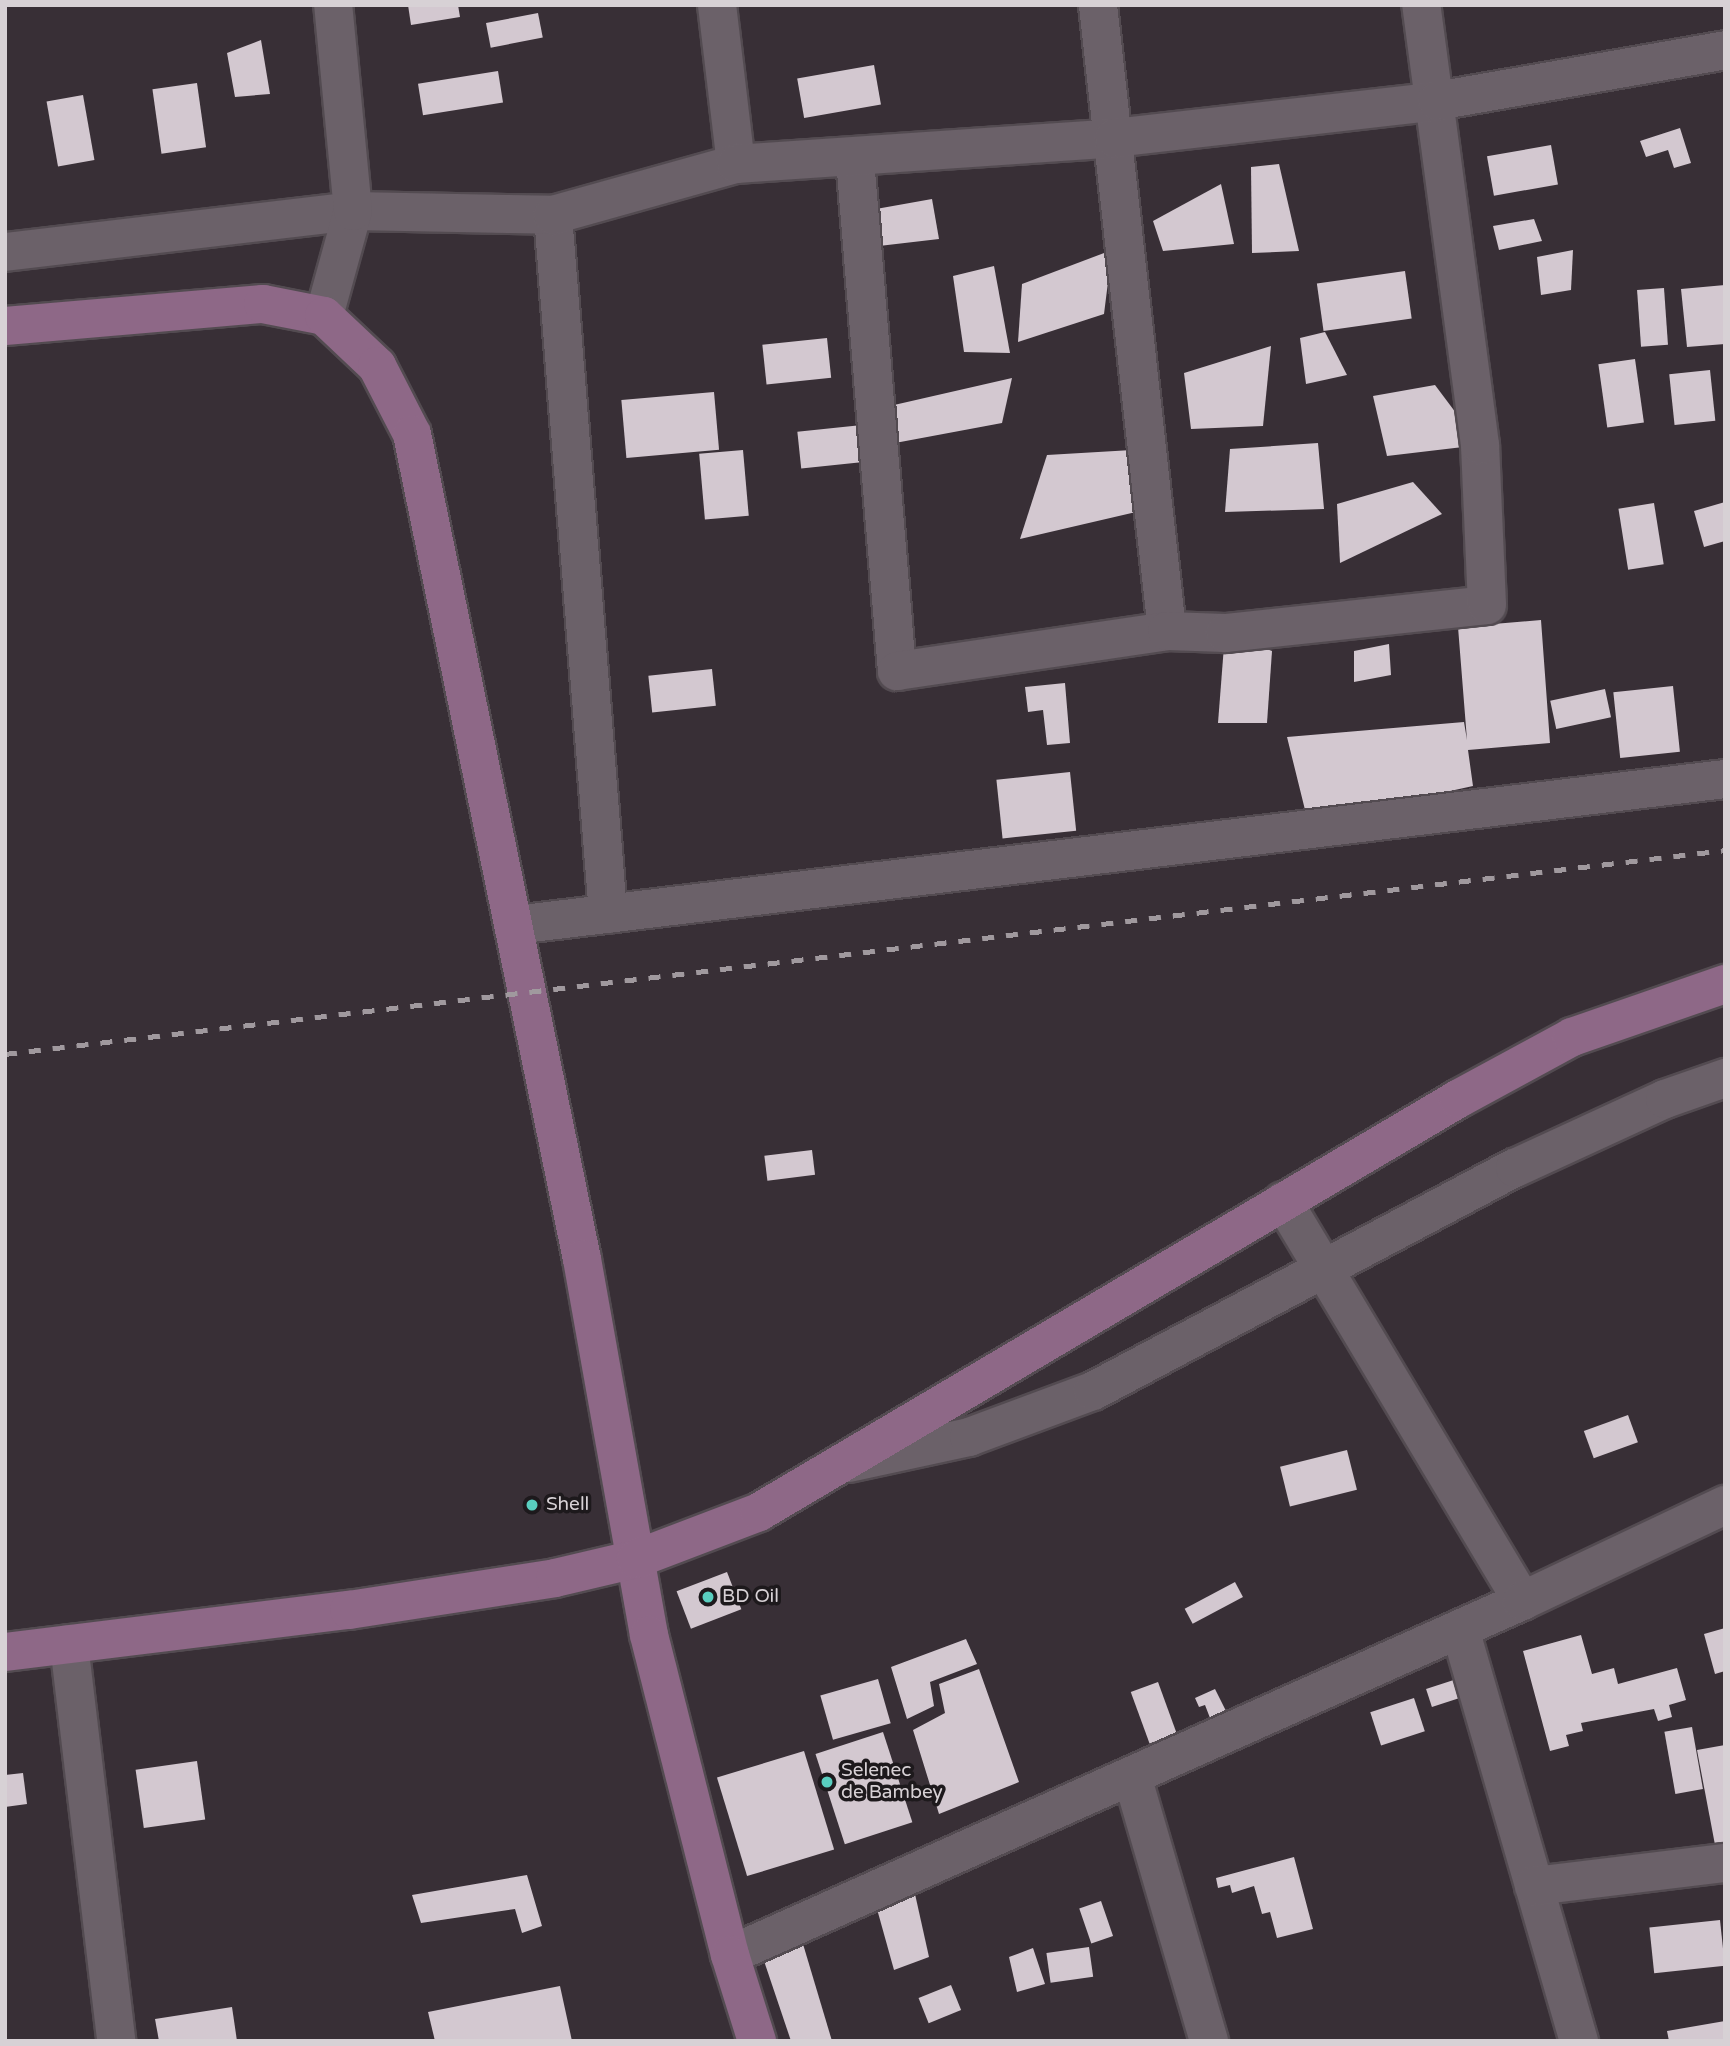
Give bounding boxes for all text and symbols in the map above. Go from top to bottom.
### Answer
place label: Shell [546,1494,589,1516]
marker: Shell [524,1497,540,1513]
place label: BD Oil [722,1586,779,1608]
marker: BD Oil [700,1589,716,1605]
place label: Selenec de Bambey [841,1760,943,1804]
marker: Selenec de Bambey [819,1774,835,1790]

